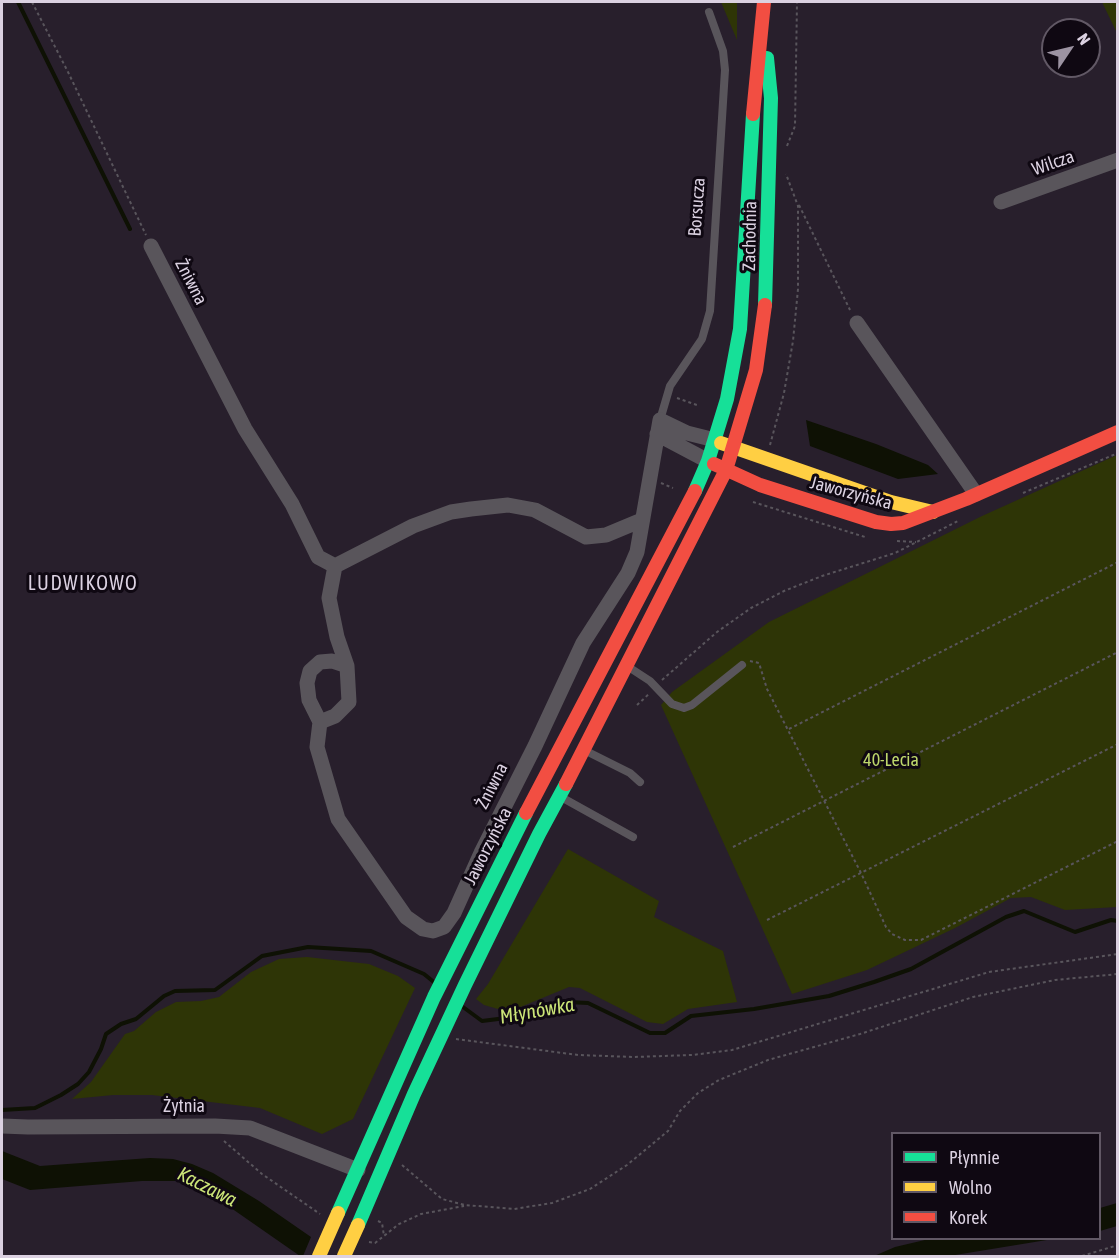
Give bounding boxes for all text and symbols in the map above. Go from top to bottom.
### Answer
north arrow [1041,18,1101,78]
text: N [1074,30,1094,48]
street label: Wilcza [1029,146,1077,180]
street label: Borsucza [684,177,710,237]
street label: Zachodnia [739,201,761,271]
street label: Żniwna [170,255,212,309]
street label: Jaworzyńska [808,472,894,514]
district label: LUDWIKOWO [28,572,138,596]
park label: 40-Lecia [863,749,919,771]
street label: Żniwna [471,759,513,813]
street label: Jaworzyńska [459,804,517,888]
water label: Młynówka [498,993,576,1029]
street label: Żytnia [163,1095,205,1117]
legend [891,1132,1101,1240]
text: Płynnie [949,1147,1000,1168]
water label: Kaczawa [173,1162,241,1212]
text: Wolno [949,1177,992,1198]
text: Korek [949,1207,987,1228]

